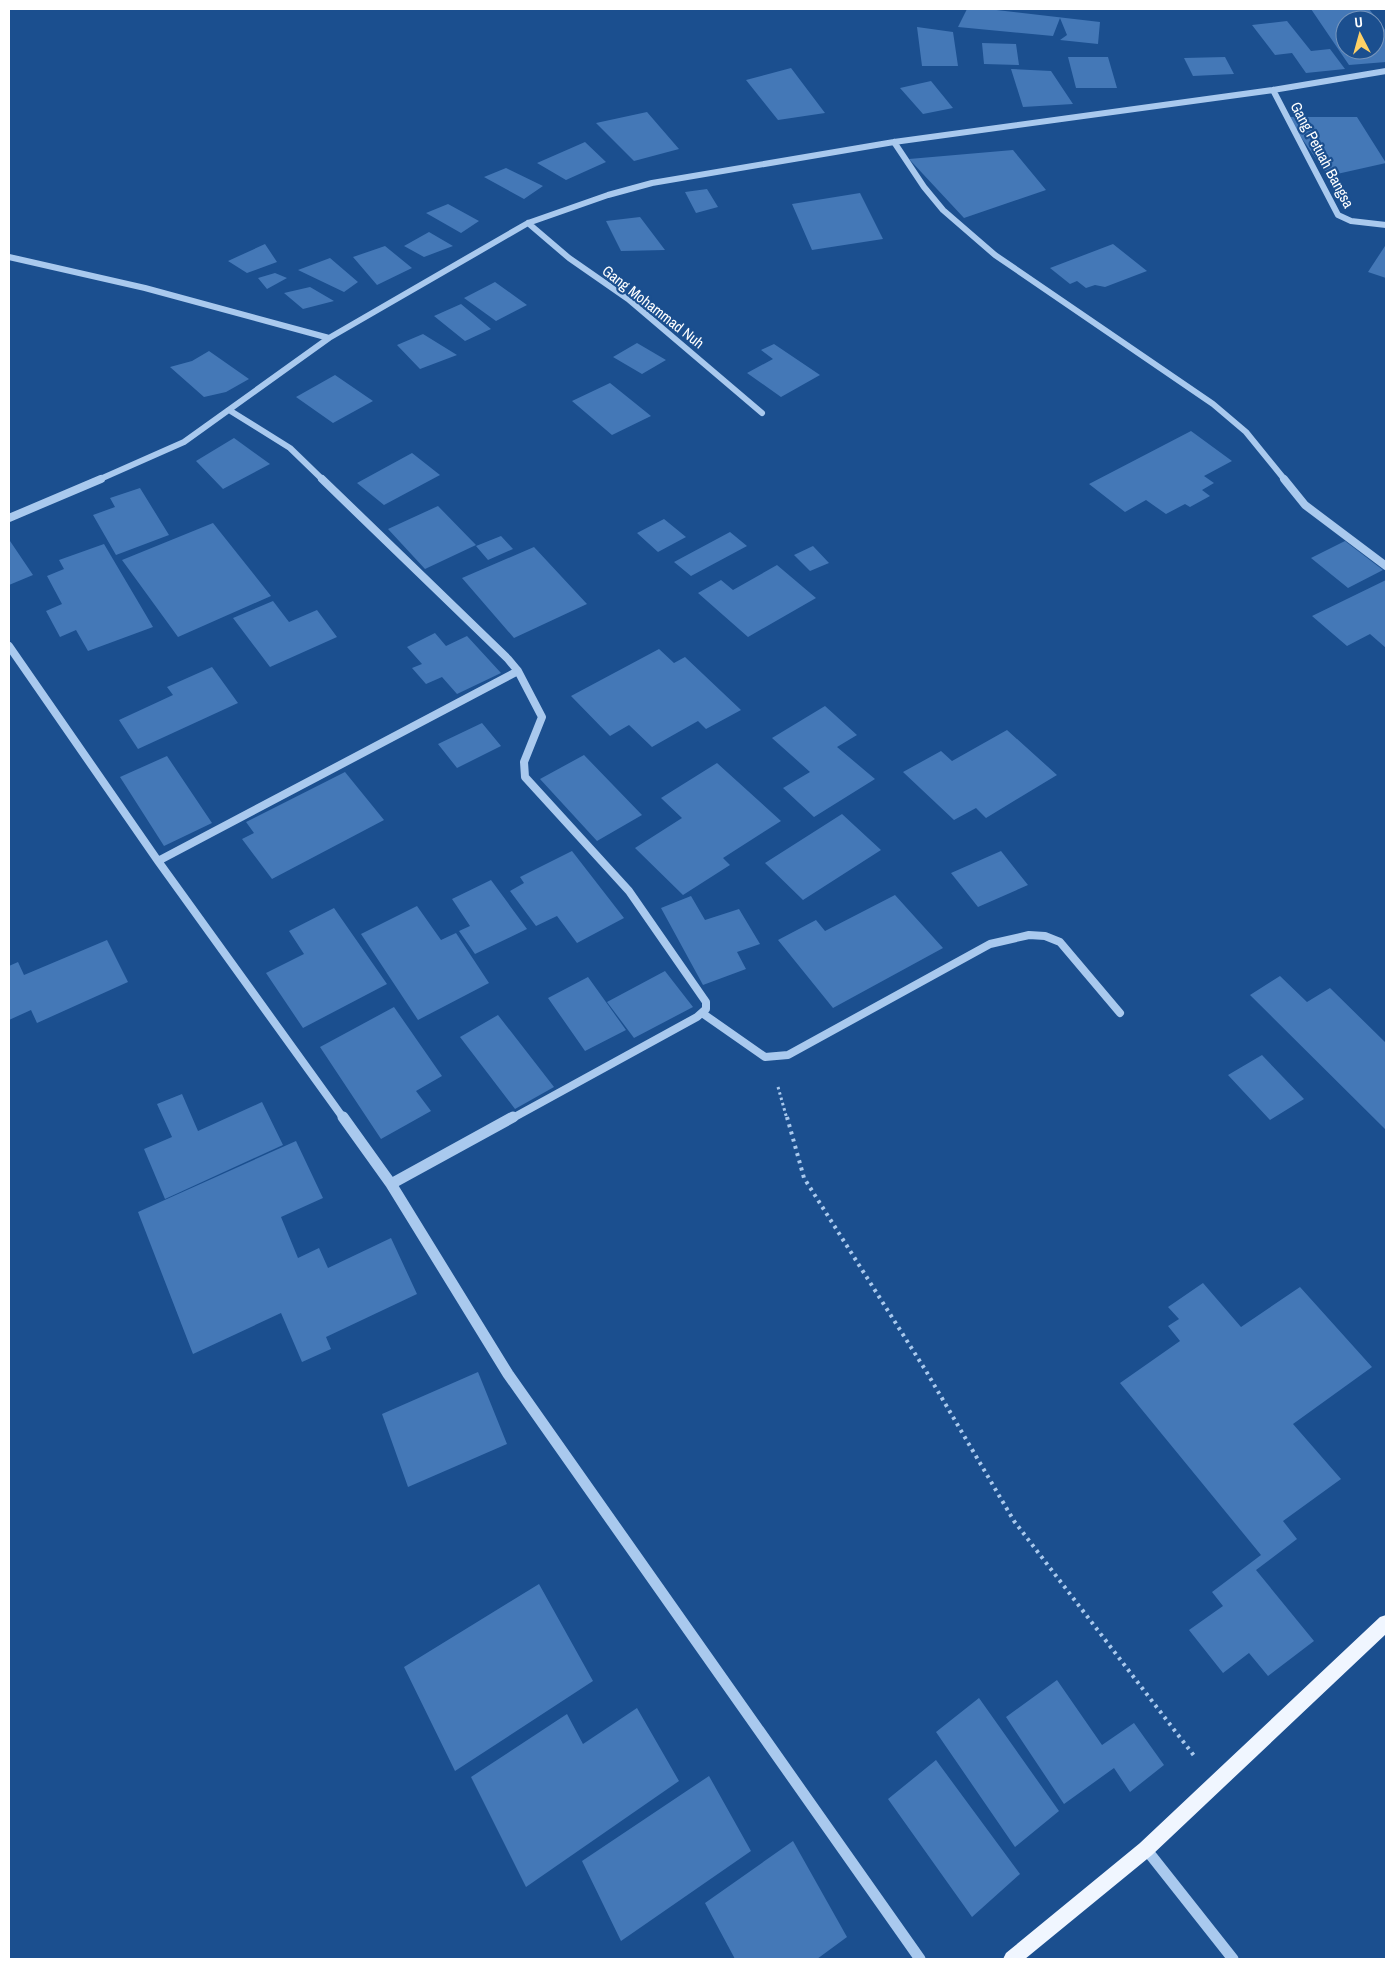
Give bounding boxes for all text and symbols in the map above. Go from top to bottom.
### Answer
north arrow [1335,10,1385,60]
text: U [1354,13,1364,31]
street label: Gang Petuah Bangsa [1286,98,1359,212]
street label: Gang Mohammad Nuh [598,260,709,353]

